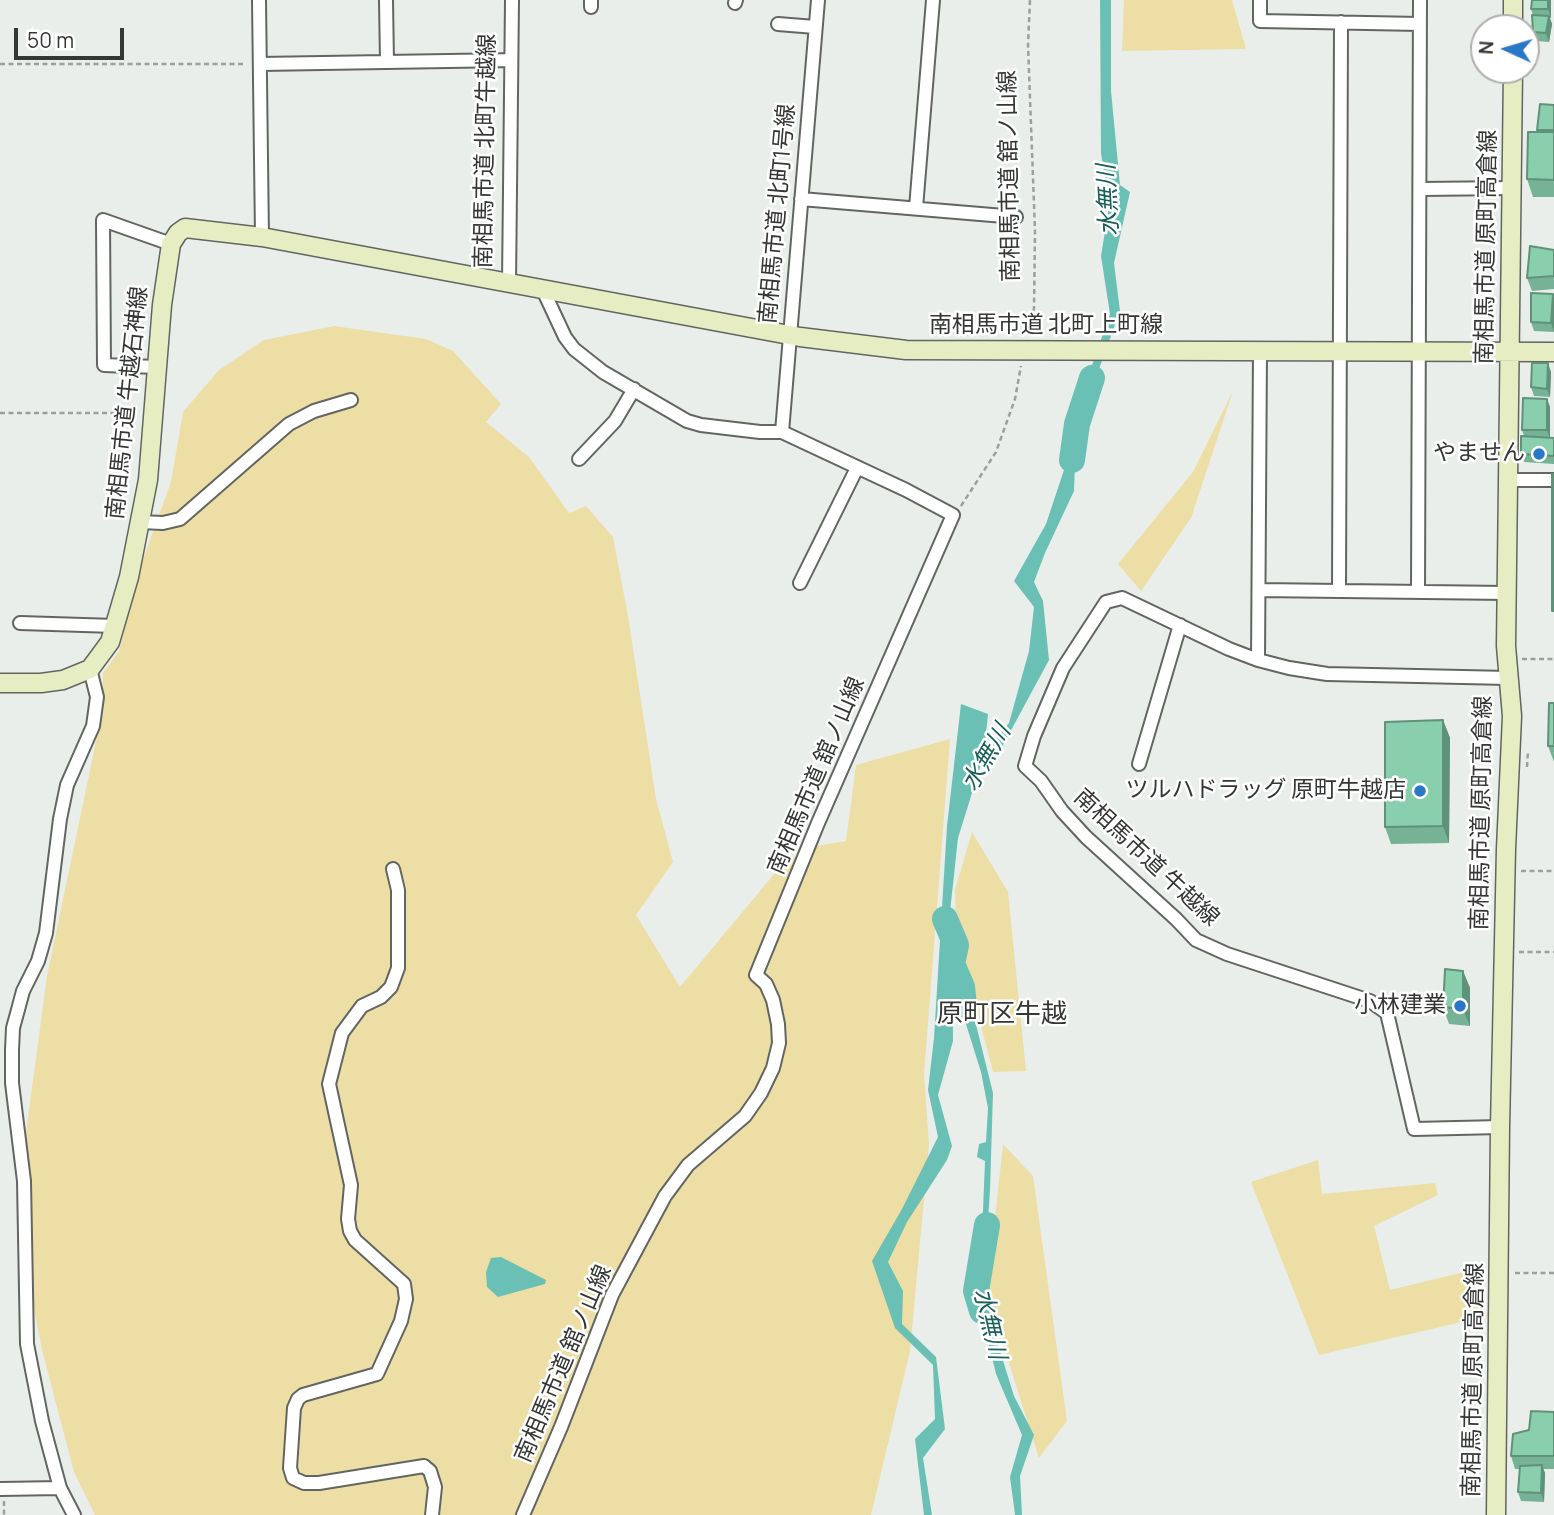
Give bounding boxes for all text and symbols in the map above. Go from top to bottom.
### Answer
scale bar [18,14,128,58]
north arrow [1470,14,1540,84]
text: 50 m [27,26,74,54]
street label: 南相馬市道 北町牛越線 [470,33,502,269]
text: N [1473,40,1499,55]
street label: 南相馬市道 舘ノ山線 [994,70,1026,282]
street label: 南相馬市道 北町1号線 [755,103,801,325]
street label: 南相馬市道 原町高倉線 [1471,129,1503,365]
water label: 水無川 [1093,163,1125,237]
street label: 南相馬市道 牛越石神線 [102,285,154,521]
street label: 南相馬市道 北町上町線 [929,312,1163,340]
place label: やません [1433,440,1525,468]
marker: やません [1531,446,1547,462]
street label: 南相馬市道 舘ノ山線 [763,673,871,879]
street label: 南相馬市道 原町高倉線 [1466,695,1498,931]
water label: 水無川 [957,720,1017,796]
place label: ツルハドラッグ 原町牛越店 [1125,777,1406,805]
marker: ツルハドラッグ 原町牛越店 [1412,783,1428,799]
street label: 南相馬市道 牛越線 [1068,784,1224,932]
place label: 小林建業 [1354,992,1446,1020]
marker: 小林建業 [1452,998,1468,1014]
district label: 原町区牛越 [937,999,1067,1031]
street label: 南相馬市道 舘ノ山線 [510,1261,618,1467]
street label: 南相馬市道 原町高倉線 [1458,1262,1490,1498]
water label: 水無川 [967,1286,1011,1362]

